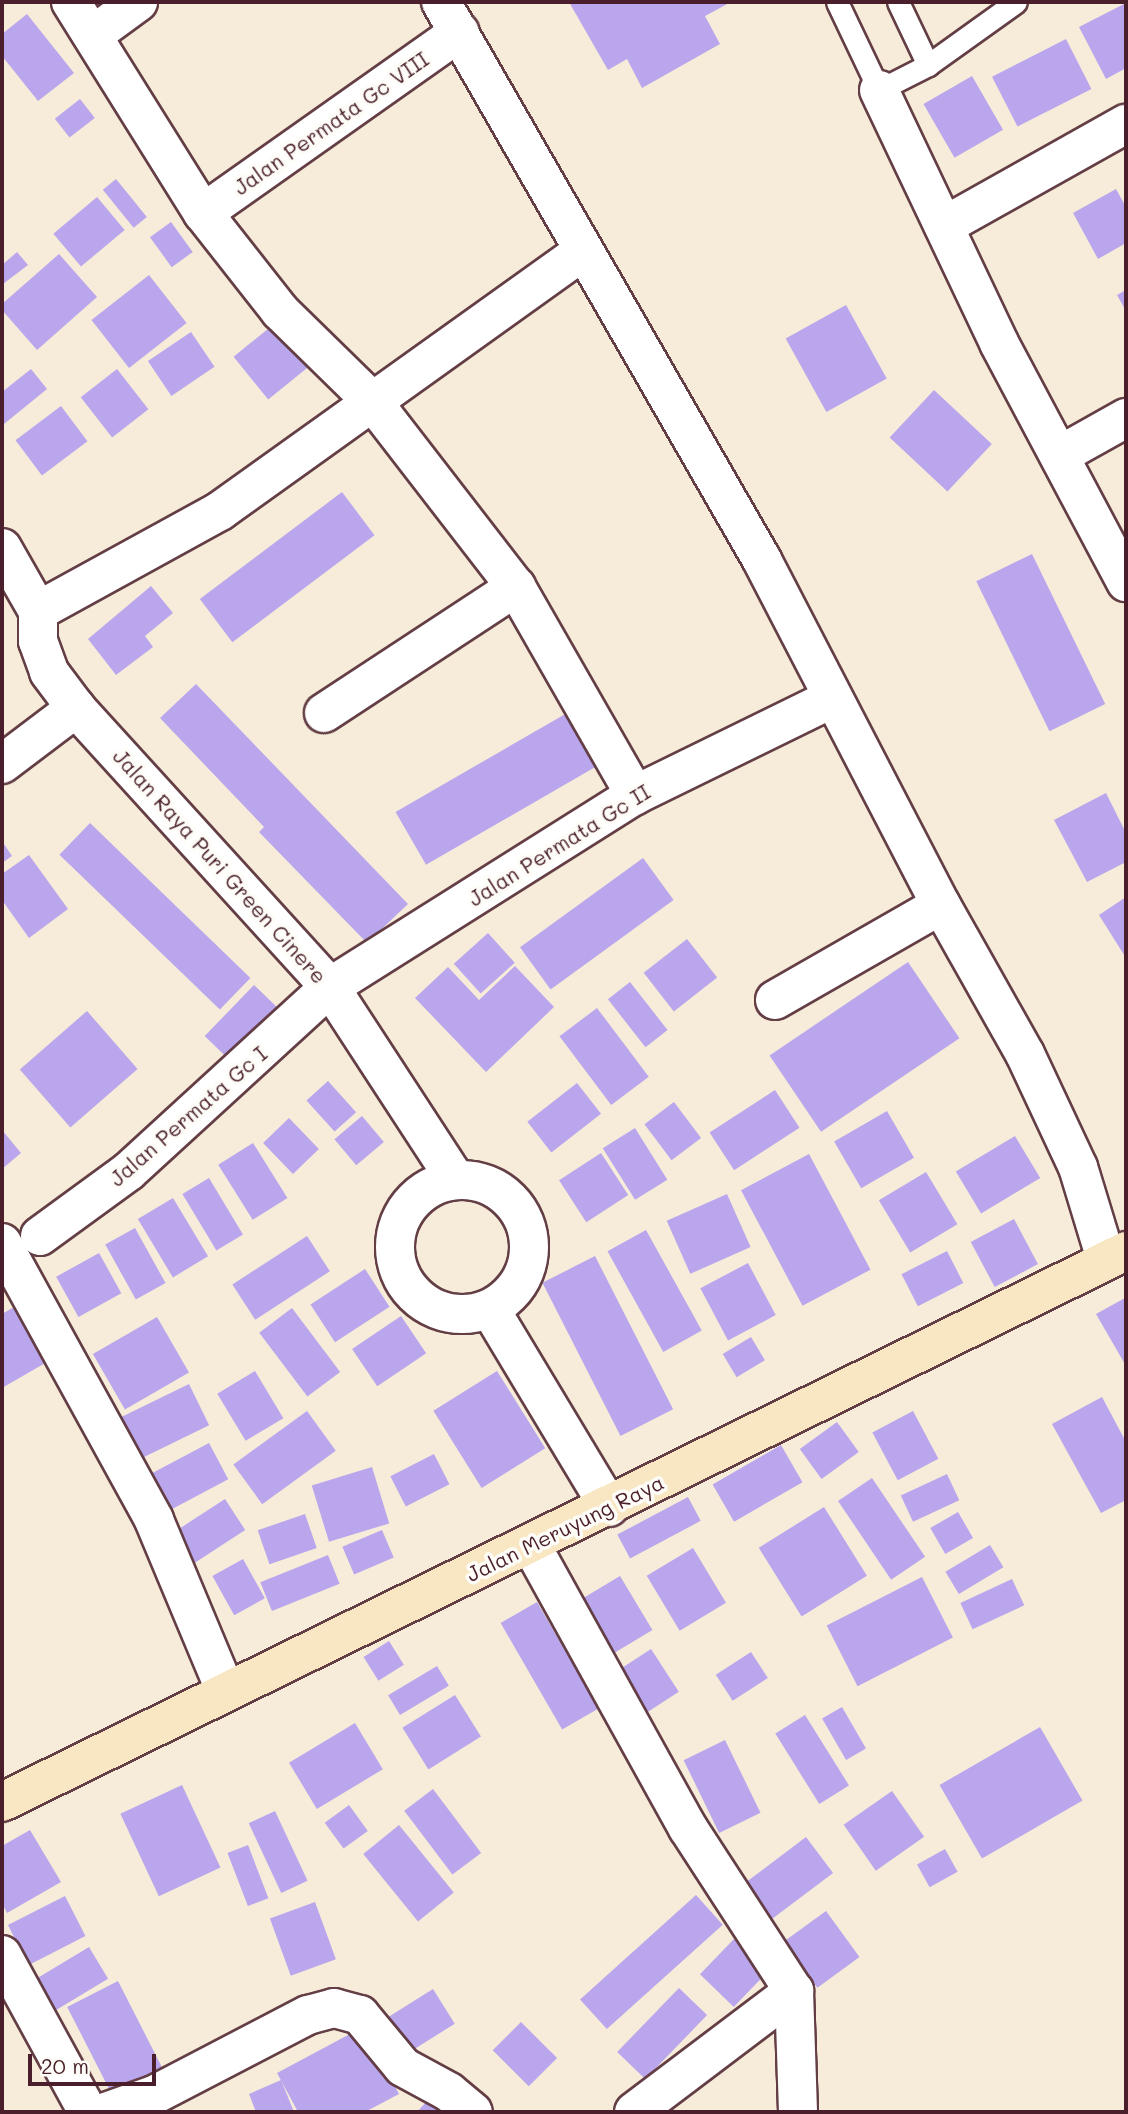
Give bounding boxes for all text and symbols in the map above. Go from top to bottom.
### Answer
street label: Jalan Permata Gc VIII [229,46,433,200]
street label: Jalan Raya Puri Green Cinere [108,744,332,988]
street label: Jalan Permata Gc II [463,779,655,911]
street label: Jalan Permata Gc I [104,1041,272,1191]
street label: Jalan Meruyung Raya [462,1469,668,1587]
scale bar [32,2040,159,2084]
text: 20 m [41,2052,89,2079]

